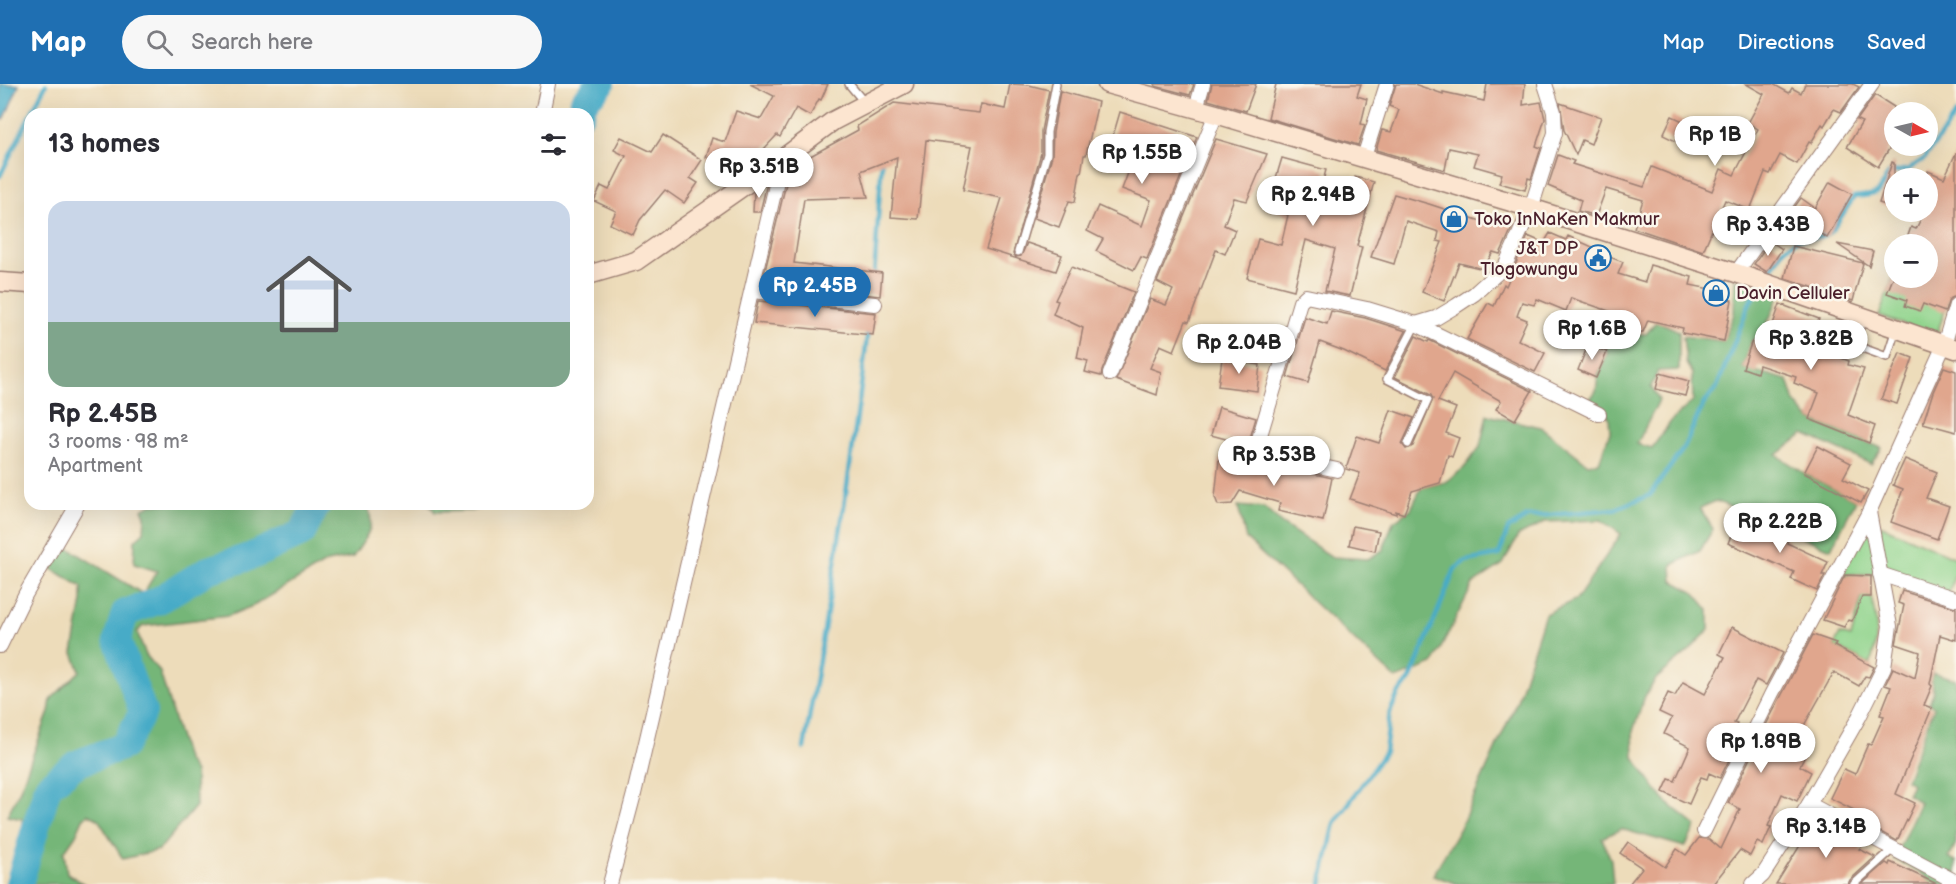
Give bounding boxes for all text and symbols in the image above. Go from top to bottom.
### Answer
search box [122,15,542,69]
text: Map [30,26,86,59]
icon: search [143,26,176,59]
text: Search here [191,29,313,56]
text: Map [1662,30,1705,55]
text: Directions [1738,30,1834,55]
text: Saved [1867,30,1926,55]
north arrow [1884,102,1938,156]
map controls [1884,102,1938,288]
pin: Rp 1B [1673,116,1757,167]
text: Rp 1B [1688,123,1742,147]
icon: filters [537,128,570,161]
text: 13 homes [48,129,160,160]
pin: Rp 1.55B [1080,134,1204,185]
text: Rp 1.55B [1102,141,1182,165]
pin: Rp 3.51B [697,148,821,199]
text: Rp 3.51B [719,155,799,179]
button: + [1884,168,1938,222]
pin: Rp 2.94B [1251,176,1375,227]
text: Rp 2.94B [1271,183,1355,207]
shop icon: Toko InNaKen Makmur [1439,204,1469,234]
pin: Rp 3.43B [1706,206,1830,257]
place label: Toko InNaKen Makmur [1474,209,1660,230]
text: Rp 3.43B [1726,213,1810,237]
button: − [1884,234,1938,288]
place label: J&T DP Tlogowungu [1480,238,1579,280]
icon: home [255,240,363,348]
public building icon: J&T DP Tlogowungu [1583,243,1613,273]
pin: Rp 2.45B [753,267,877,318]
text: Rp 2.45B [773,274,857,298]
shop icon: Davin Celluler [1701,278,1731,308]
place label: Davin Celluler [1736,283,1850,304]
pin: Rp 1.6B [1537,310,1647,361]
text: Rp 1.6B [1557,317,1627,341]
pin: Rp 3.82B [1749,320,1873,371]
pin: Rp 2.04B [1177,324,1301,375]
text: Rp 3.82B [1769,327,1853,351]
text: Rp 2.04B [1196,331,1282,355]
text: Rp 2.45B [48,399,158,430]
text: 3 rooms · 98 m² [48,430,189,454]
pin: Rp 3.53B [1212,436,1336,487]
text: Rp 3.53B [1232,443,1316,467]
text: Apartment [48,454,143,478]
pin: Rp 2.22B [1718,503,1842,554]
text: Rp 2.22B [1737,510,1823,534]
pin: Rp 1.89B [1699,723,1823,774]
text: Rp 1.89B [1720,730,1802,754]
pin: Rp 3.14B [1764,808,1888,859]
text: Rp 3.14B [1786,815,1866,839]

